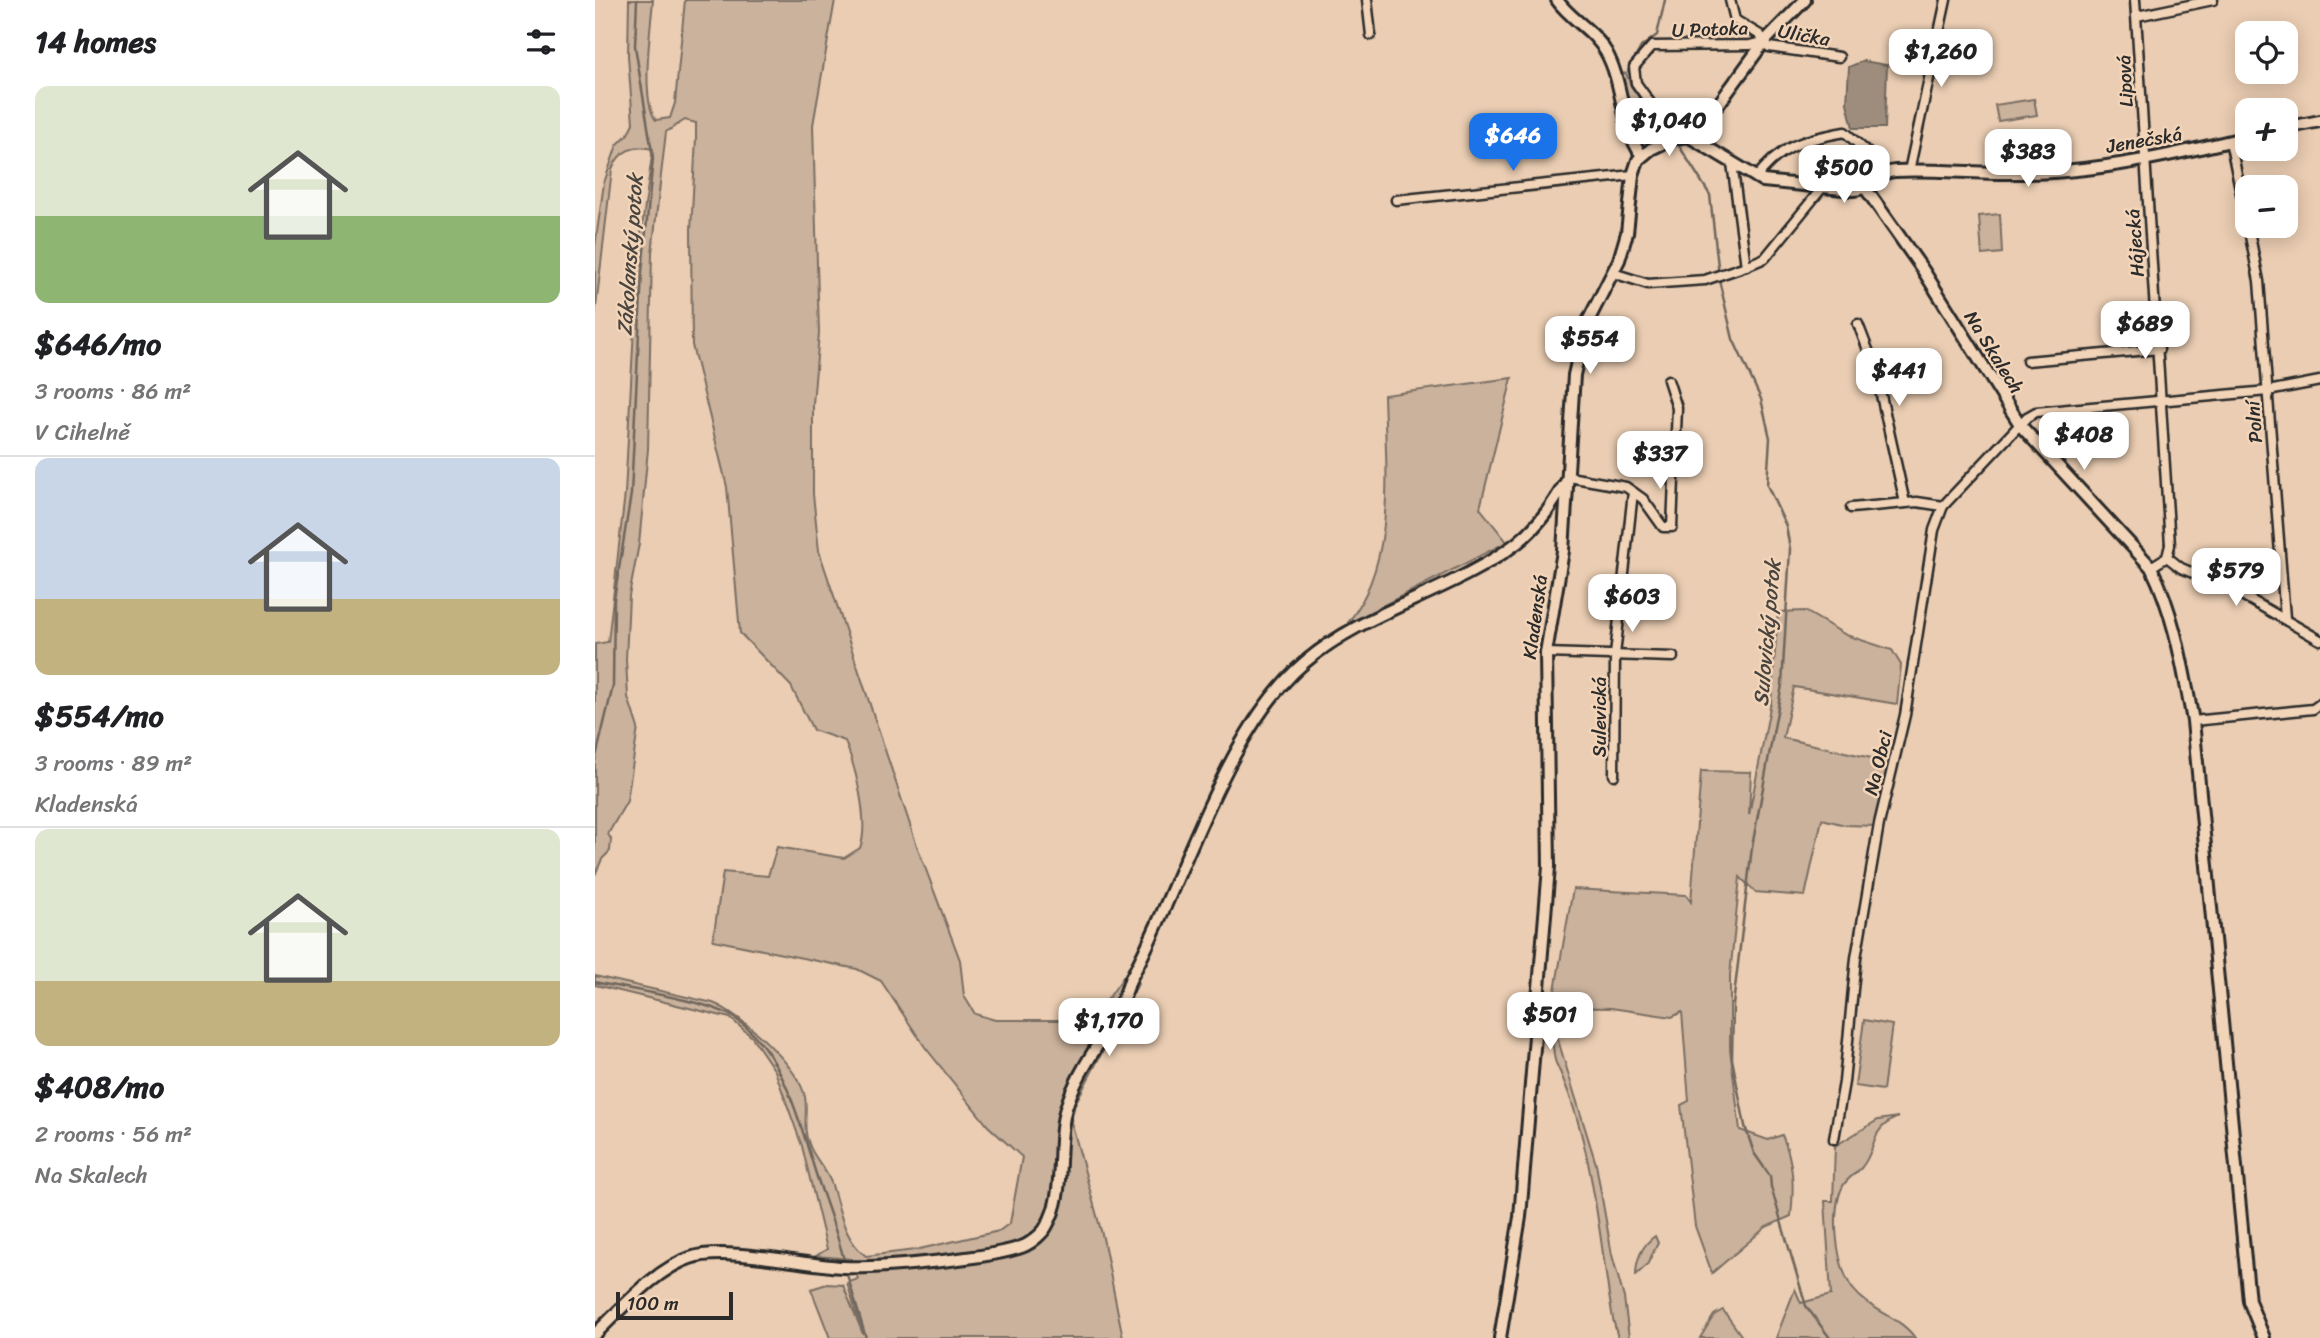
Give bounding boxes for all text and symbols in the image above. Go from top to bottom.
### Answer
street label: U Potoka [1671,11,1749,47]
street label: Ulička [1775,14,1833,56]
text: 14 homes [35,15,156,69]
map controls [2235,21,2298,238]
button: locate [2235,21,2298,84]
icon: filters [522,23,560,61]
pin: $1,260 [1884,29,1998,89]
text: $1,260 [1905,31,1977,72]
street label: Lipová [2107,54,2143,108]
button: + [2235,98,2298,161]
pin: $1,040 [1612,99,1726,158]
text: $1,040 [1632,100,1706,141]
pin: $646 [1472,114,1554,173]
text: $646 [1485,115,1541,156]
street label: Jenečská [2102,117,2185,163]
pin: $383 [1987,130,2069,189]
text: $383 [2001,131,2055,172]
icon: home [235,132,361,258]
pin: $500 [1803,146,1885,205]
text: $500 [1815,147,1873,188]
water label: Zákolanský potok [605,170,655,337]
button: − [2235,175,2298,238]
street label: Hájecká [2116,207,2154,278]
pin: $689 [2104,302,2186,361]
text: $689 [2117,303,2173,344]
street label: Na Skalech [1955,304,2033,400]
pin: $554 [1549,316,1631,376]
text: $646/mo [35,317,161,371]
text: $554 [1561,318,1619,359]
pin: $441 [1858,348,1940,408]
text: $441 [1872,350,1926,391]
text: 3 rooms · 86 m² [35,371,191,412]
street label: Polní [2236,397,2272,444]
text: V Cihelně [35,412,130,453]
pin: $408 [2043,412,2125,472]
text: $408 [2055,414,2113,455]
pin: $337 [1619,432,1701,491]
text: $337 [1633,433,1687,474]
icon: home [235,504,361,630]
pin: $579 [2195,548,2277,608]
text: $579 [2208,550,2264,591]
water label: Sulovický potok [1742,555,1793,708]
street label: Kladenská [1513,572,1557,661]
pin: $603 [1591,574,1673,634]
text: $603 [1604,576,1660,617]
street label: Sulevická [1583,676,1616,757]
text: $554/mo [35,689,164,743]
street label: Na Obci [1854,727,1902,799]
text: 3 rooms · 89 m² [35,743,192,784]
text: Kladenská [35,784,138,825]
icon: home [235,875,361,1001]
pin: $501 [1509,992,1591,1052]
text: $501 [1523,994,1577,1035]
pin: $1,170 [1052,998,1166,1058]
text: $1,170 [1074,1000,1144,1041]
text: $408/mo [35,1060,164,1114]
text: 2 rooms · 56 m² [35,1114,192,1155]
text: Na Skalech [35,1155,148,1196]
text: 100 m [627,1287,679,1320]
scale bar [616,1289,733,1321]

